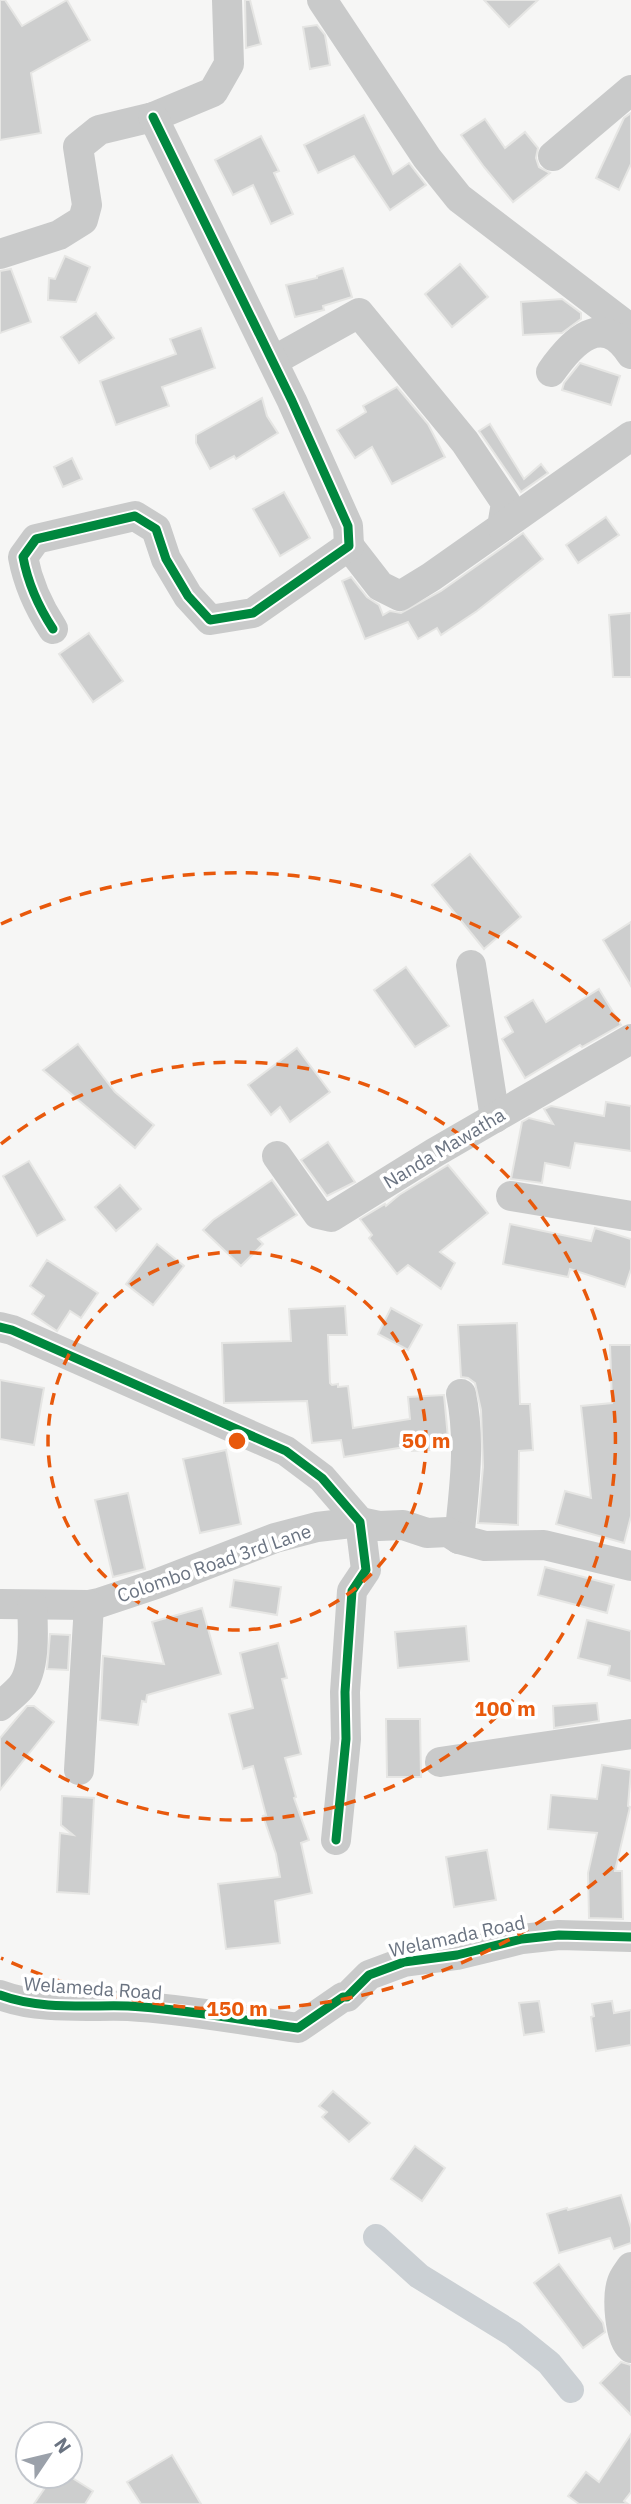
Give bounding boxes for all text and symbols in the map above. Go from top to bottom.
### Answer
street label: Nanda Mawatha [379,1102,509,1194]
text: 50 m [402,1426,450,1454]
centre of rings [225,1429,249,1453]
street label: Colombo Road 3rd Lane [114,1518,314,1608]
text: 100 m [474,1694,536,1722]
street label: Welamada Road [387,1910,527,1962]
street label: Welameda Road [23,1971,163,2005]
text: 150 m [206,1994,268,2022]
north arrow [14,2420,84,2490]
text: N [49,2433,77,2458]

